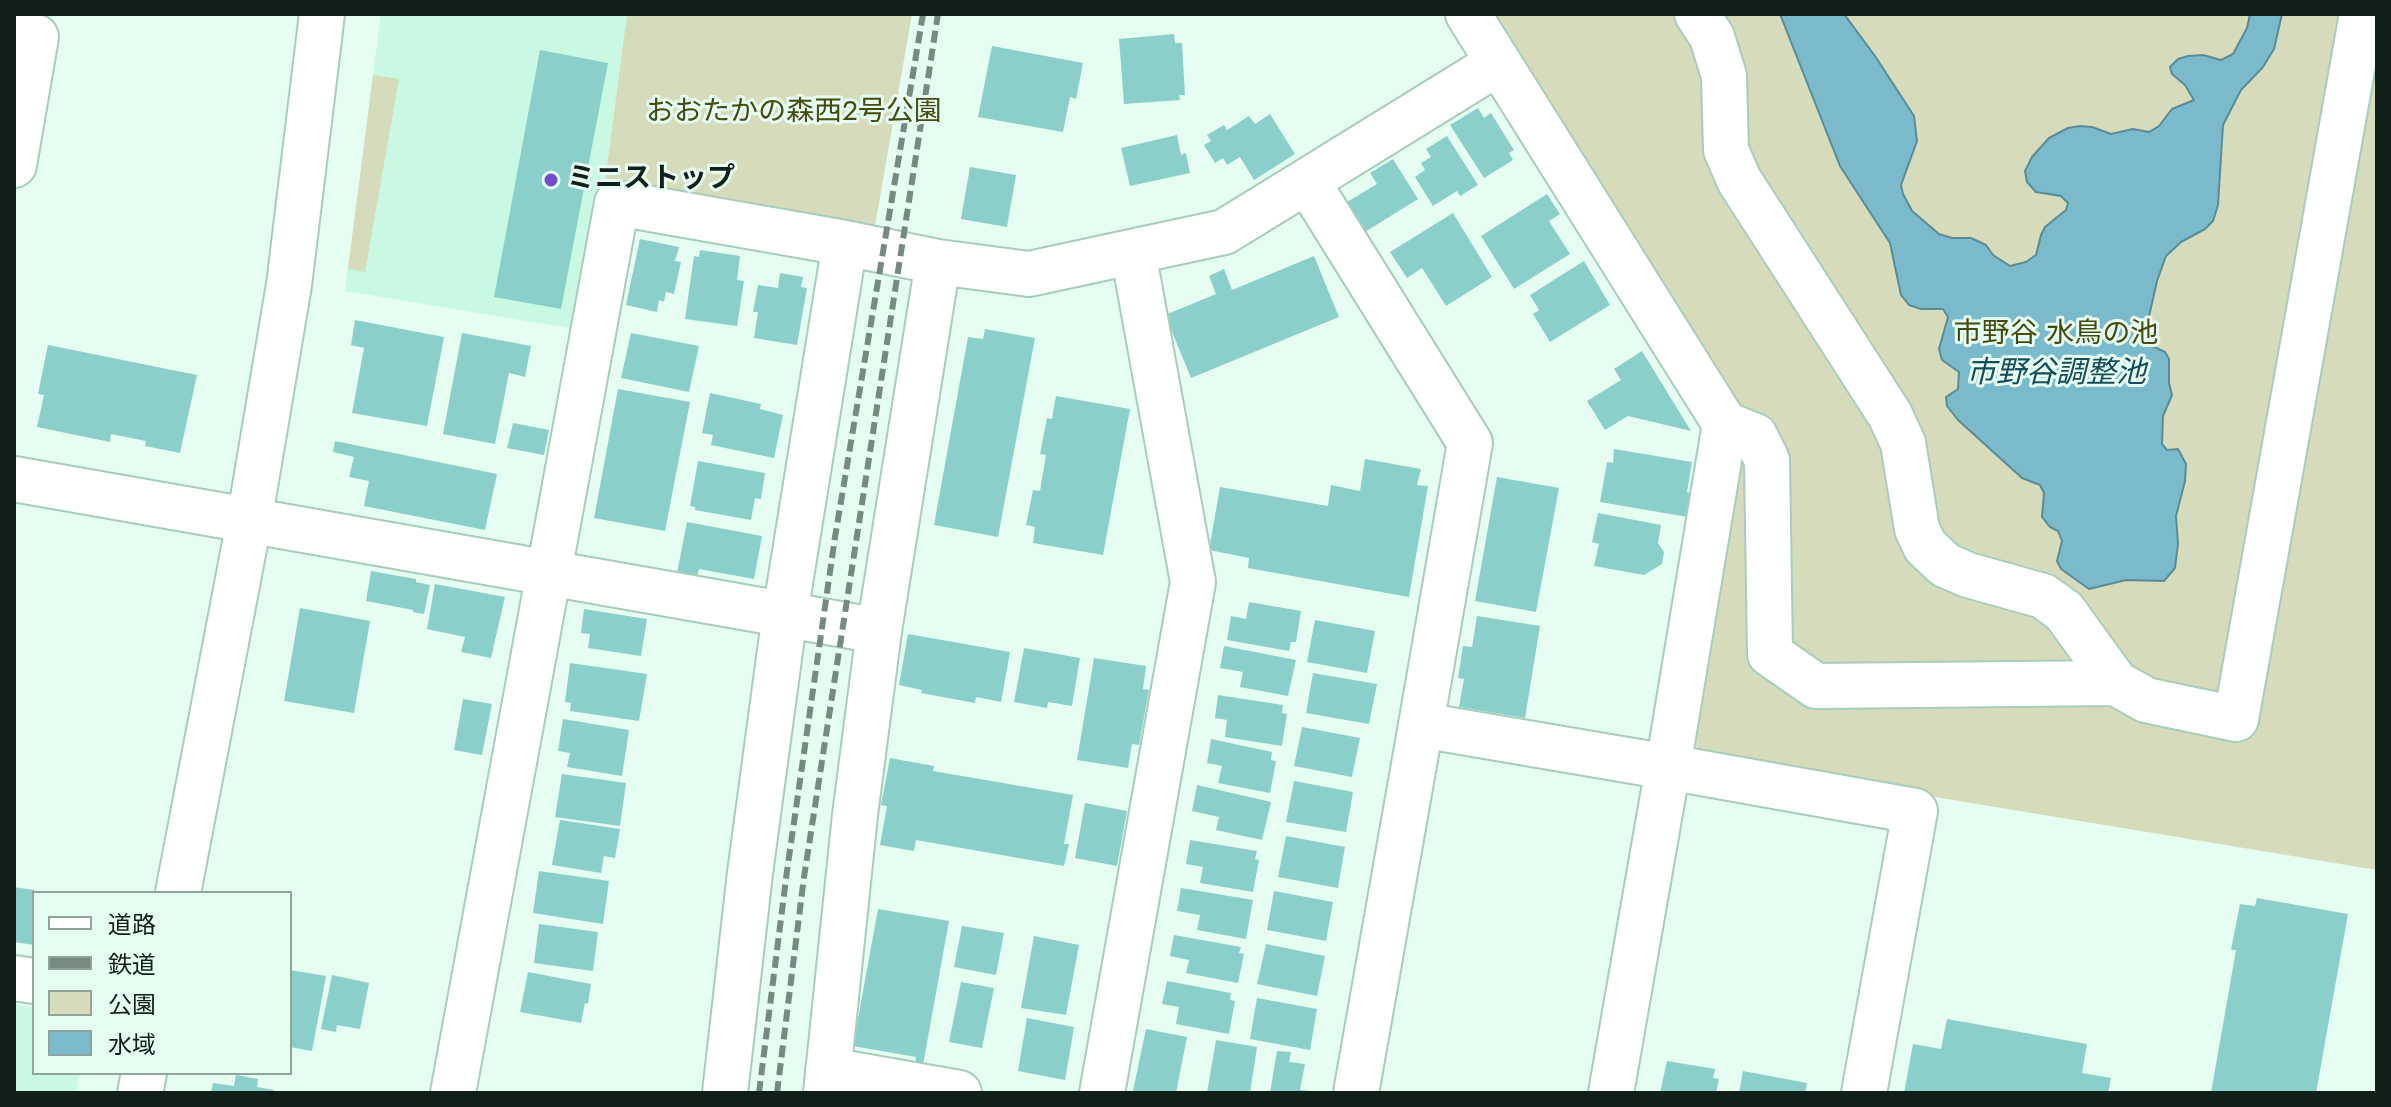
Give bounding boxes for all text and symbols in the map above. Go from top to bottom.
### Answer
park label: おおたかの森西2号公園 [646,96,942,130]
place label: ミニストップ [567,163,735,197]
marker: ミニストップ [542,171,560,189]
park label: 市野谷 水鳥の池 [1954,318,2158,352]
water label: 市野谷調整池 [1966,357,2146,393]
legend [32,891,292,1075]
text: 道路 [108,907,156,942]
text: 鉄道 [108,947,156,982]
text: 公園 [108,987,156,1022]
text: 水域 [108,1027,156,1062]

